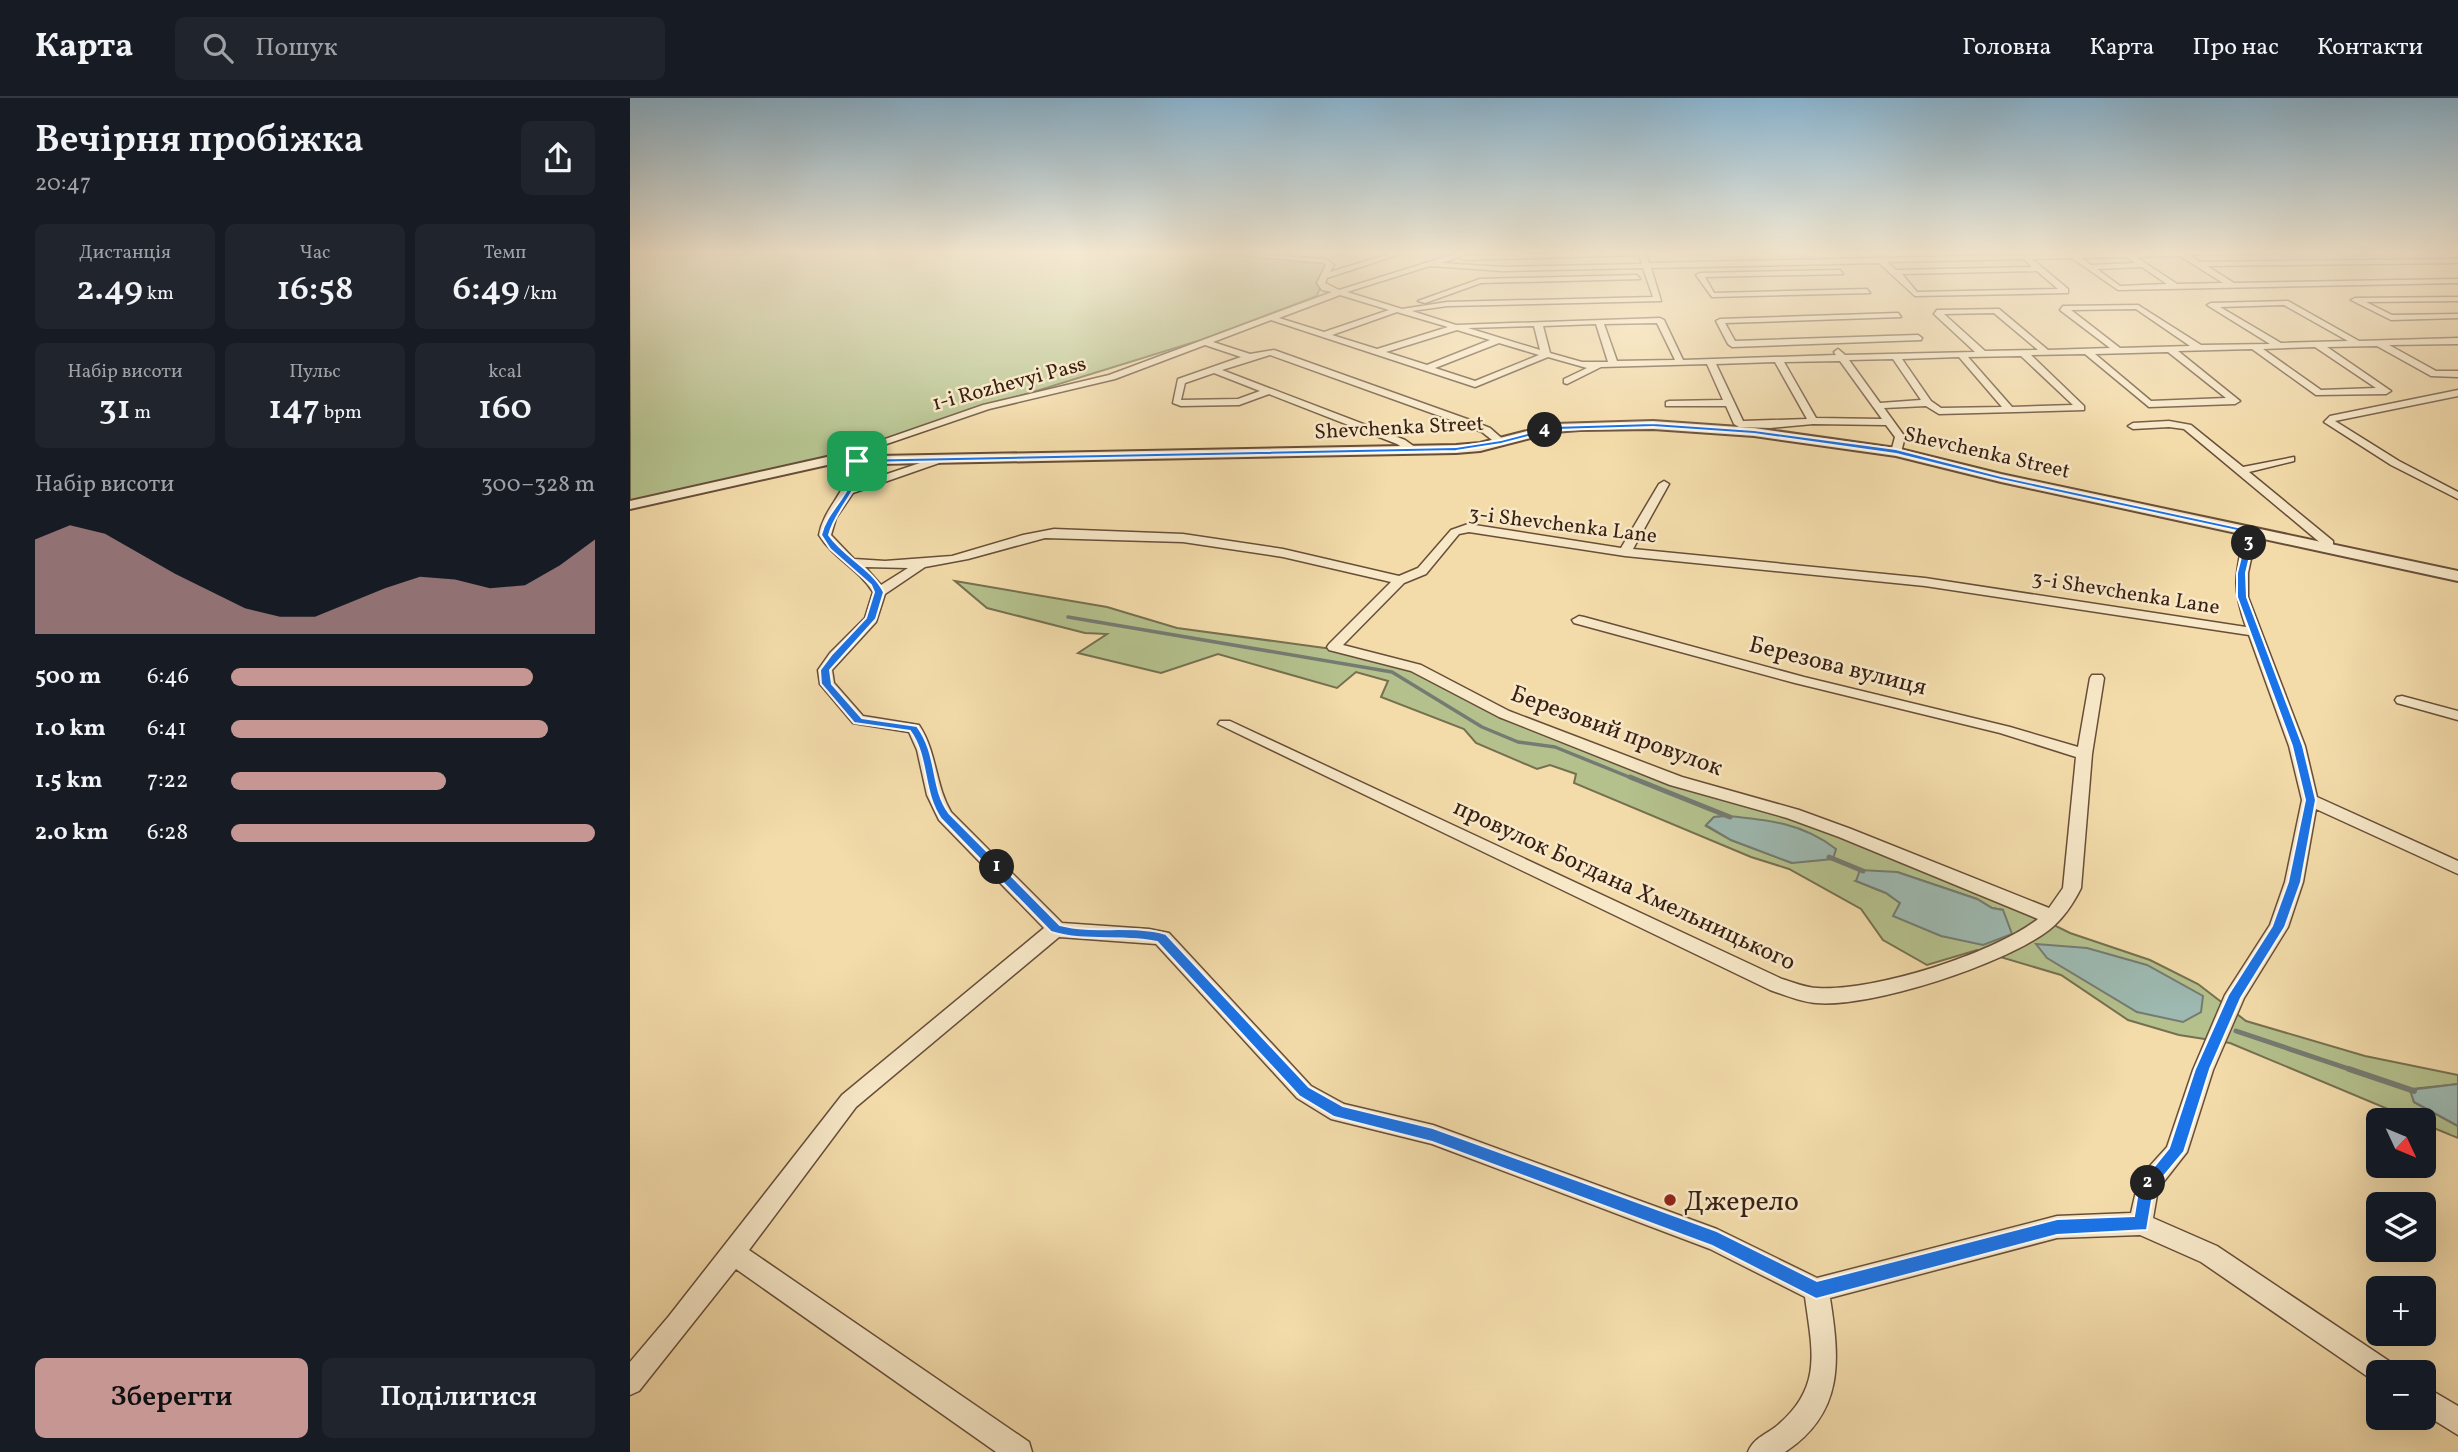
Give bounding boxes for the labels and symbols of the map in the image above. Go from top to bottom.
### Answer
street label: 1-i Rozhevyi Pass [929,350,1090,419]
street label: Shevchenka Street [1314,410,1485,447]
pin: 4 [1528,412,1562,448]
street label: Shevchenka Street [1901,420,2073,487]
pin [827,431,887,491]
street label: 3-i Shevchenka Lane [1467,500,1659,551]
pin: 3 [2232,526,2266,560]
street label: 3-i Shevchenka Lane [2030,564,2222,623]
street label: Березова вулиця [1745,628,1930,705]
street label: Березовий провулок [1506,678,1727,786]
street label: провулок Богдана Хмельницького [1447,791,1801,980]
pin: 1 [980,850,1014,884]
north arrow [2366,1108,2436,1178]
pin: 2 [2130,1166,2166,1200]
place label: Джерело [1684,1183,1799,1222]
marker: Джерело [1662,1192,1678,1208]

